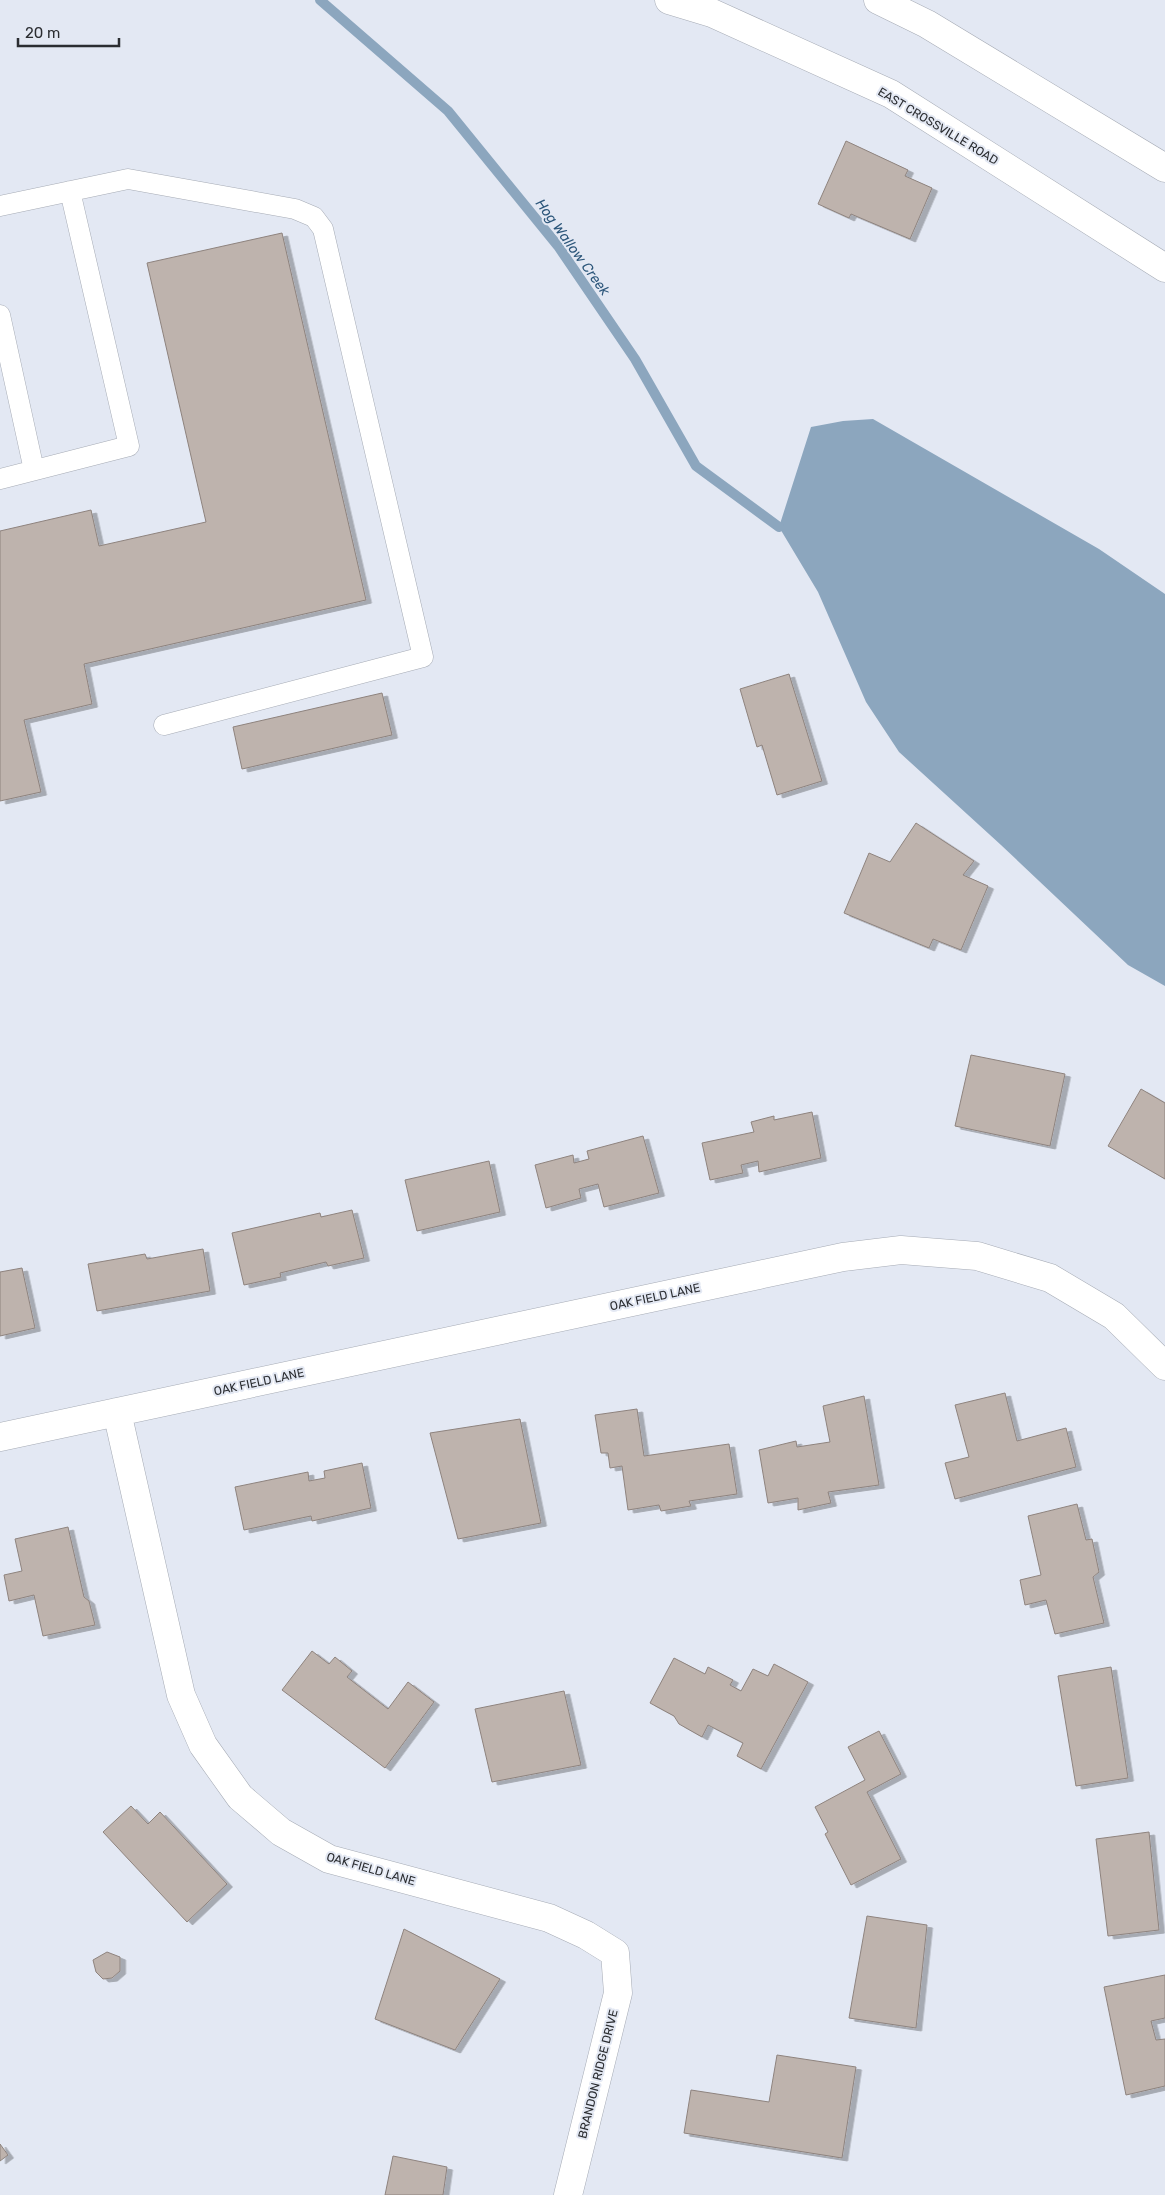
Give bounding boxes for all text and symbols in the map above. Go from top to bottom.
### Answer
scale bar [18,15,119,47]
text: 20 m [25,24,60,42]
street label: EAST CROSSVILLE ROAD [875,85,1001,167]
water label: Hog Wallow Creek [532,196,614,300]
street label: OAK FIELD LANE [609,1281,701,1313]
street label: OAK FIELD LANE [213,1366,305,1398]
street label: OAK FIELD LANE [325,1850,417,1888]
street label: BRANDON RIDGE DRIVE [575,2008,621,2140]

